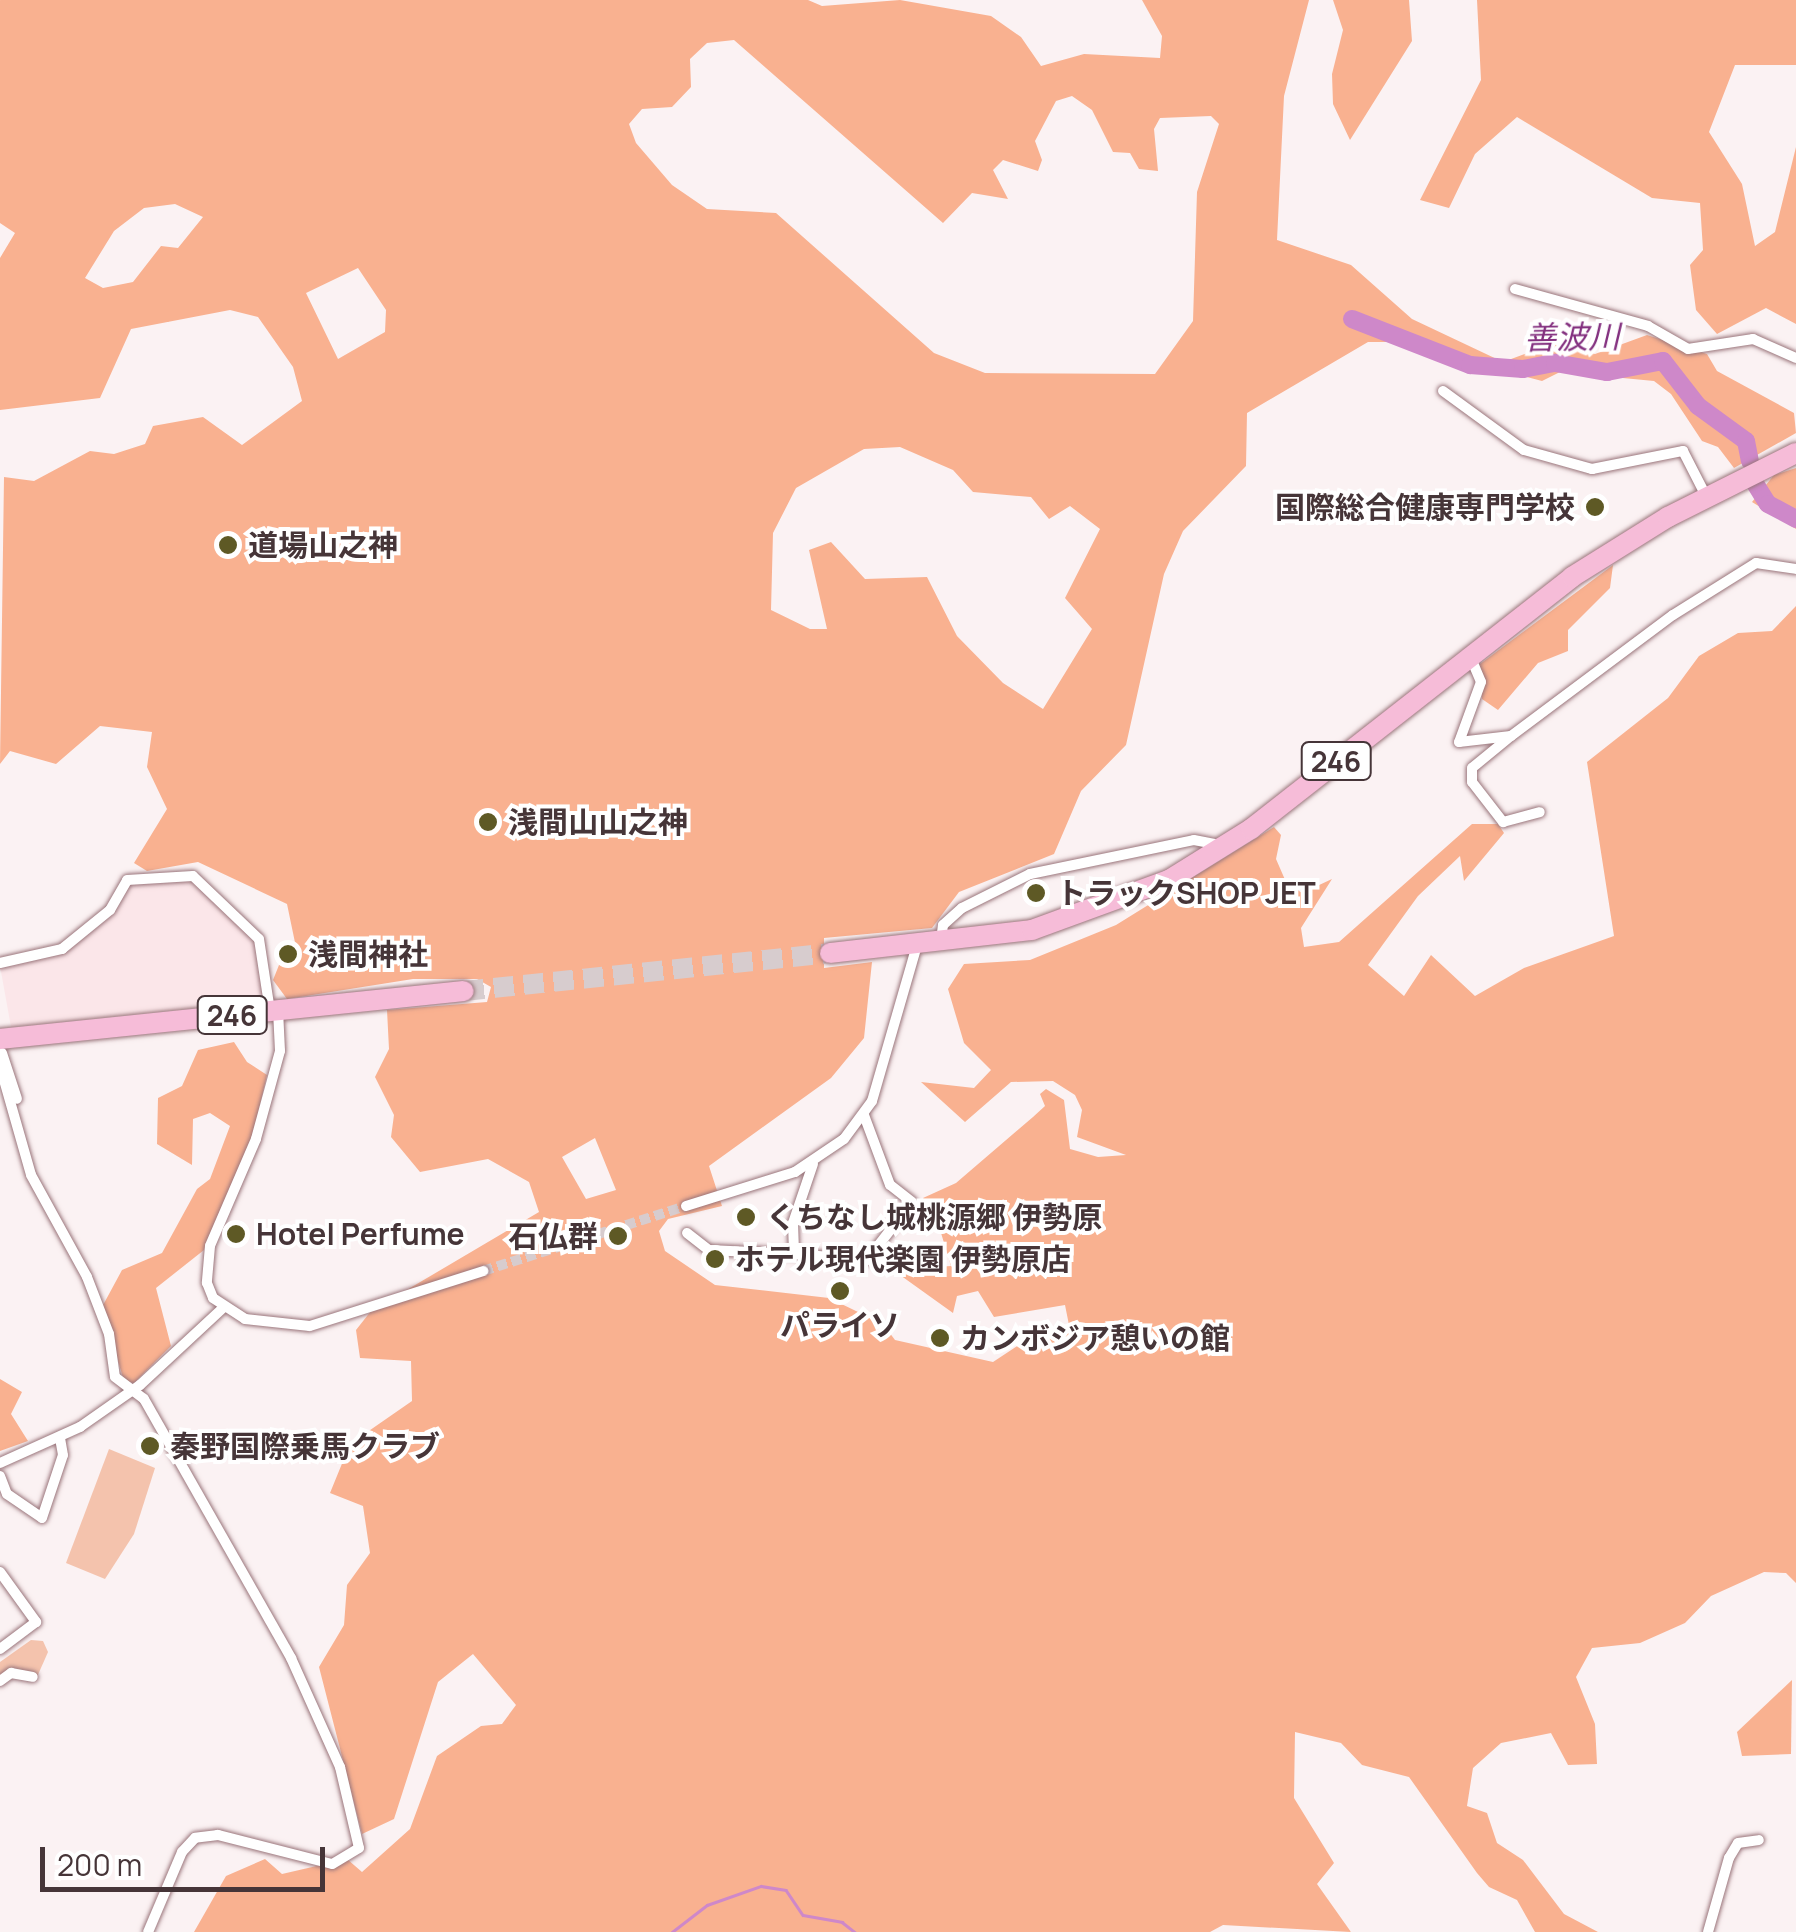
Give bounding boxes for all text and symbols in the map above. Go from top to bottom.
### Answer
water label: 善波川 [1524,317,1620,357]
place label: 国際総合健康専門学校 [1275,489,1575,525]
marker: 国際総合健康専門学校 [1584,496,1606,518]
place label: 道場山之神 [248,527,398,563]
marker: 道場山之神 [217,534,239,556]
road number: 246 [1298,738,1374,784]
place label: 浅間山山之神 [508,804,688,840]
marker: 浅間山山之神 [477,811,499,833]
place label: トラックSHOP JET [1056,875,1316,911]
marker: トラックSHOP JET [1025,882,1047,904]
place label: 浅間神社 [308,936,428,972]
marker: 浅間神社 [277,943,299,965]
road number: 246 [194,992,270,1038]
place label: くちなし城桃源郷 伊勢原 [766,1199,1102,1235]
marker: くちなし城桃源郷 伊勢原 [735,1206,757,1228]
place label: Hotel Perfume [256,1216,465,1252]
place label: 石仏群 [508,1218,598,1254]
marker: Hotel Perfume [225,1223,247,1245]
marker: 石仏群 [607,1225,629,1247]
place label: ホテル現代楽園 伊勢原店 [735,1241,1071,1277]
marker: ホテル現代楽園 伊勢原店 [704,1248,726,1270]
marker: パライソ [829,1280,851,1302]
place label: パライソ [780,1307,900,1343]
place label: カンボジア憩いの館 [960,1320,1230,1356]
marker: カンボジア憩いの館 [929,1327,951,1349]
place label: 秦野国際乗馬クラブ [170,1428,440,1464]
marker: 秦野国際乗馬クラブ [139,1435,161,1457]
scale bar [45,1827,330,1889]
text: 200 m [57,1844,142,1885]

